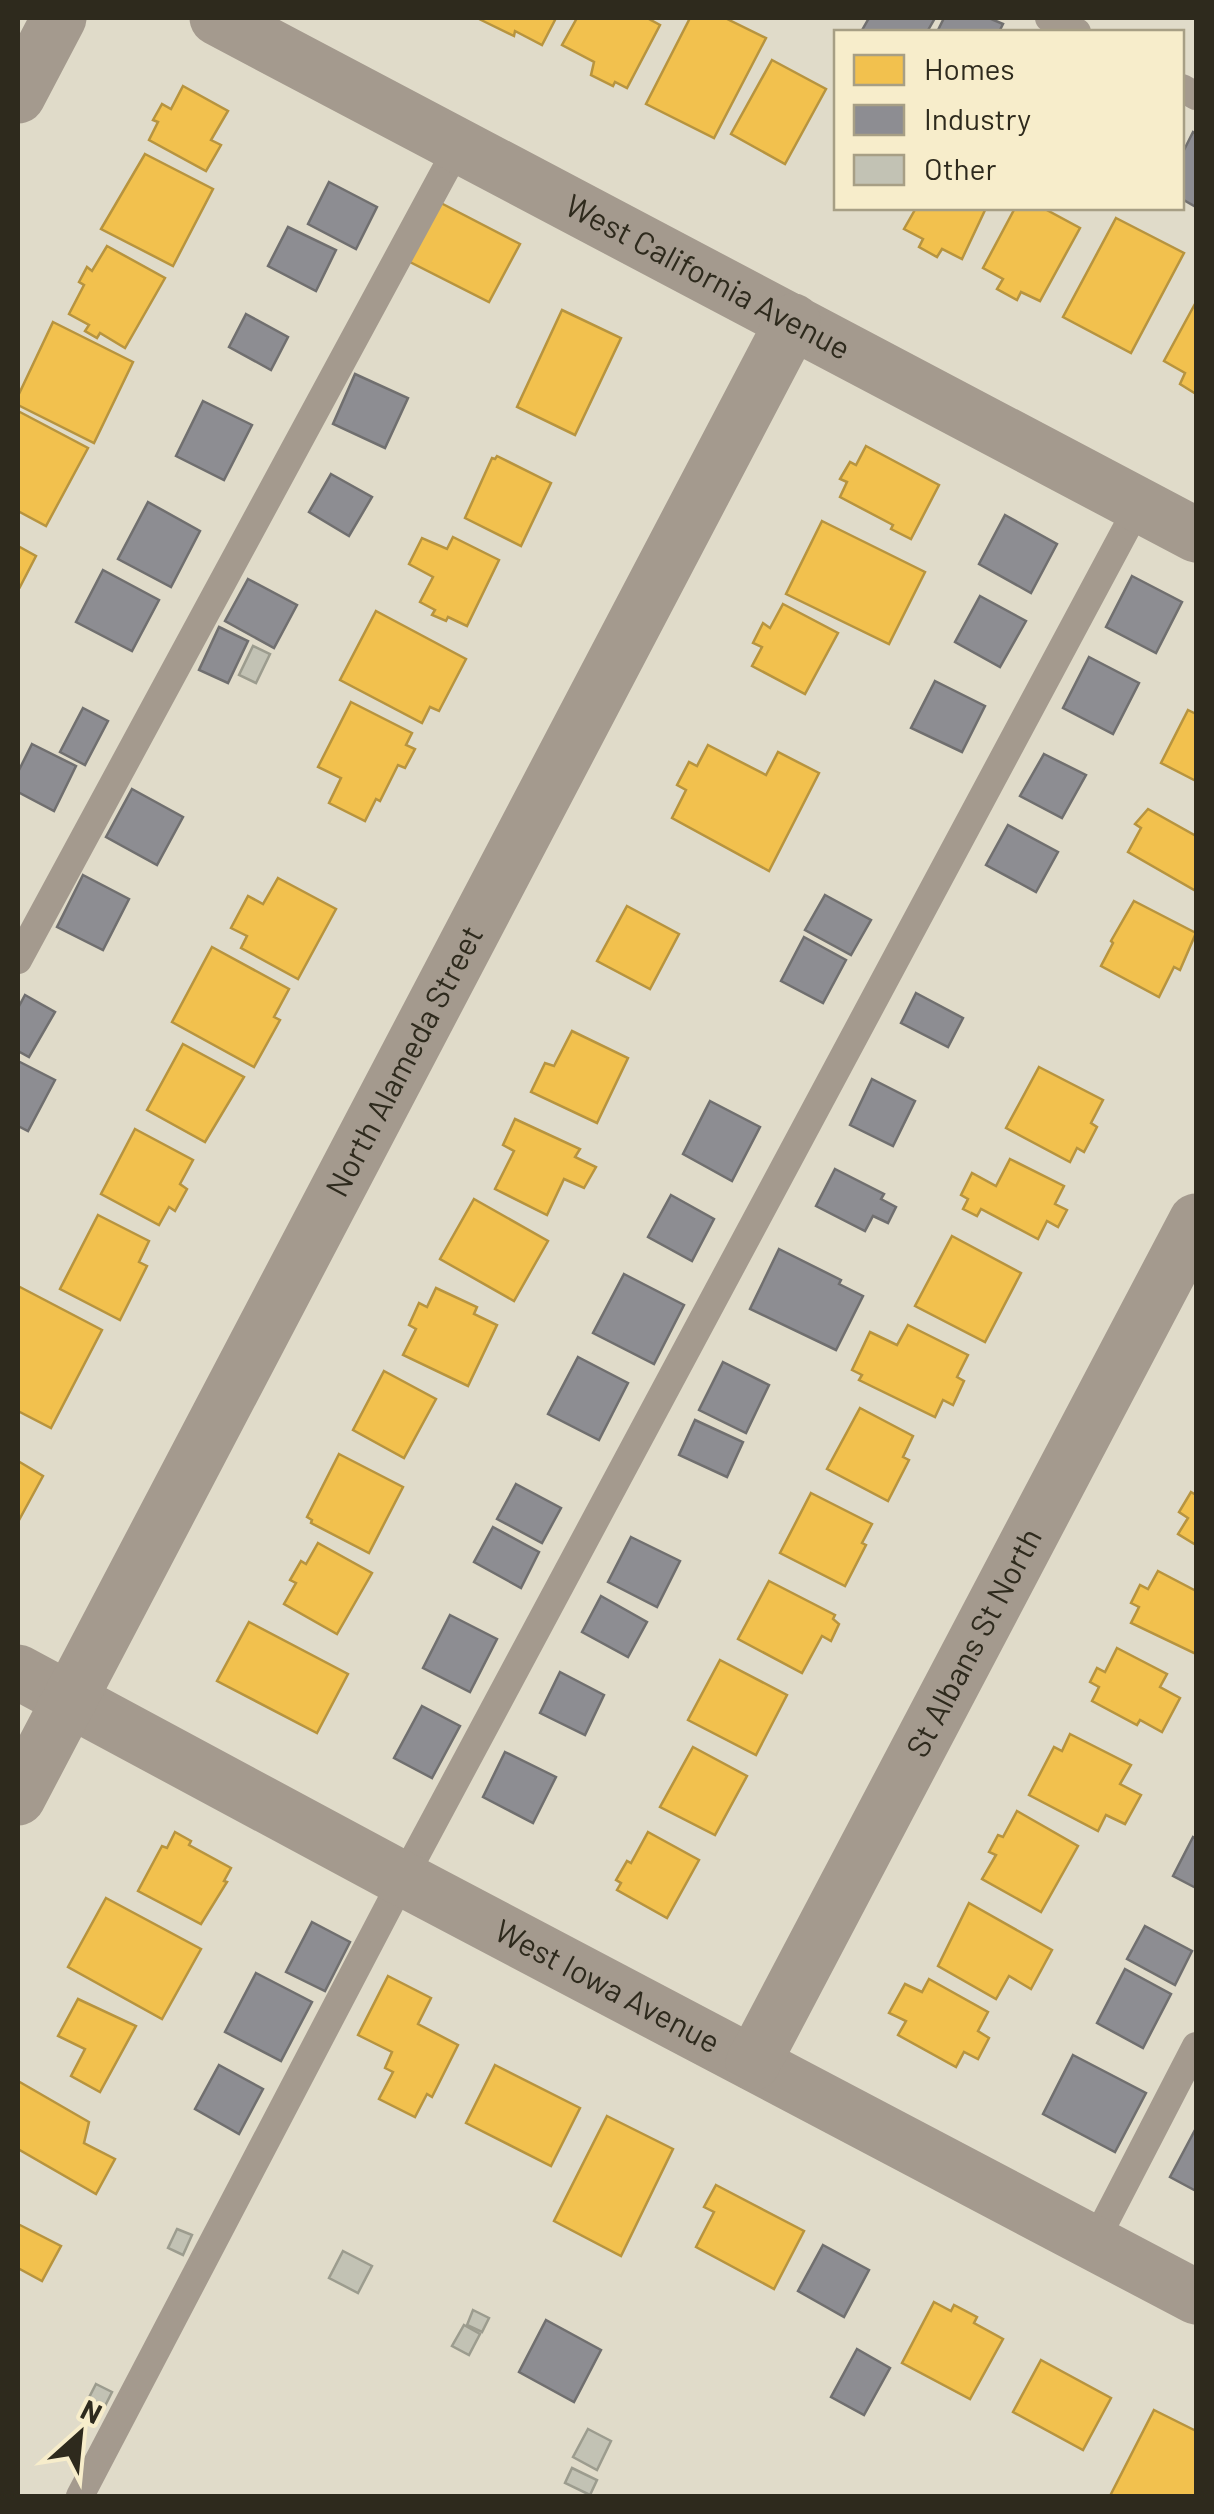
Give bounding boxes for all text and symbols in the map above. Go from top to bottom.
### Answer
legend [834,30,1184,210]
text: Homes [924,50,1015,86]
text: Industry [924,100,1031,136]
text: Other [924,150,997,186]
street label: West California Avenue [560,185,858,366]
street label: North Alameda Street [316,918,489,1202]
street label: St Albans St North [897,1521,1048,1763]
street label: West Iowa Avenue [489,1910,727,2060]
north arrow [30,2384,130,2484]
text: N [76,2391,108,2430]

